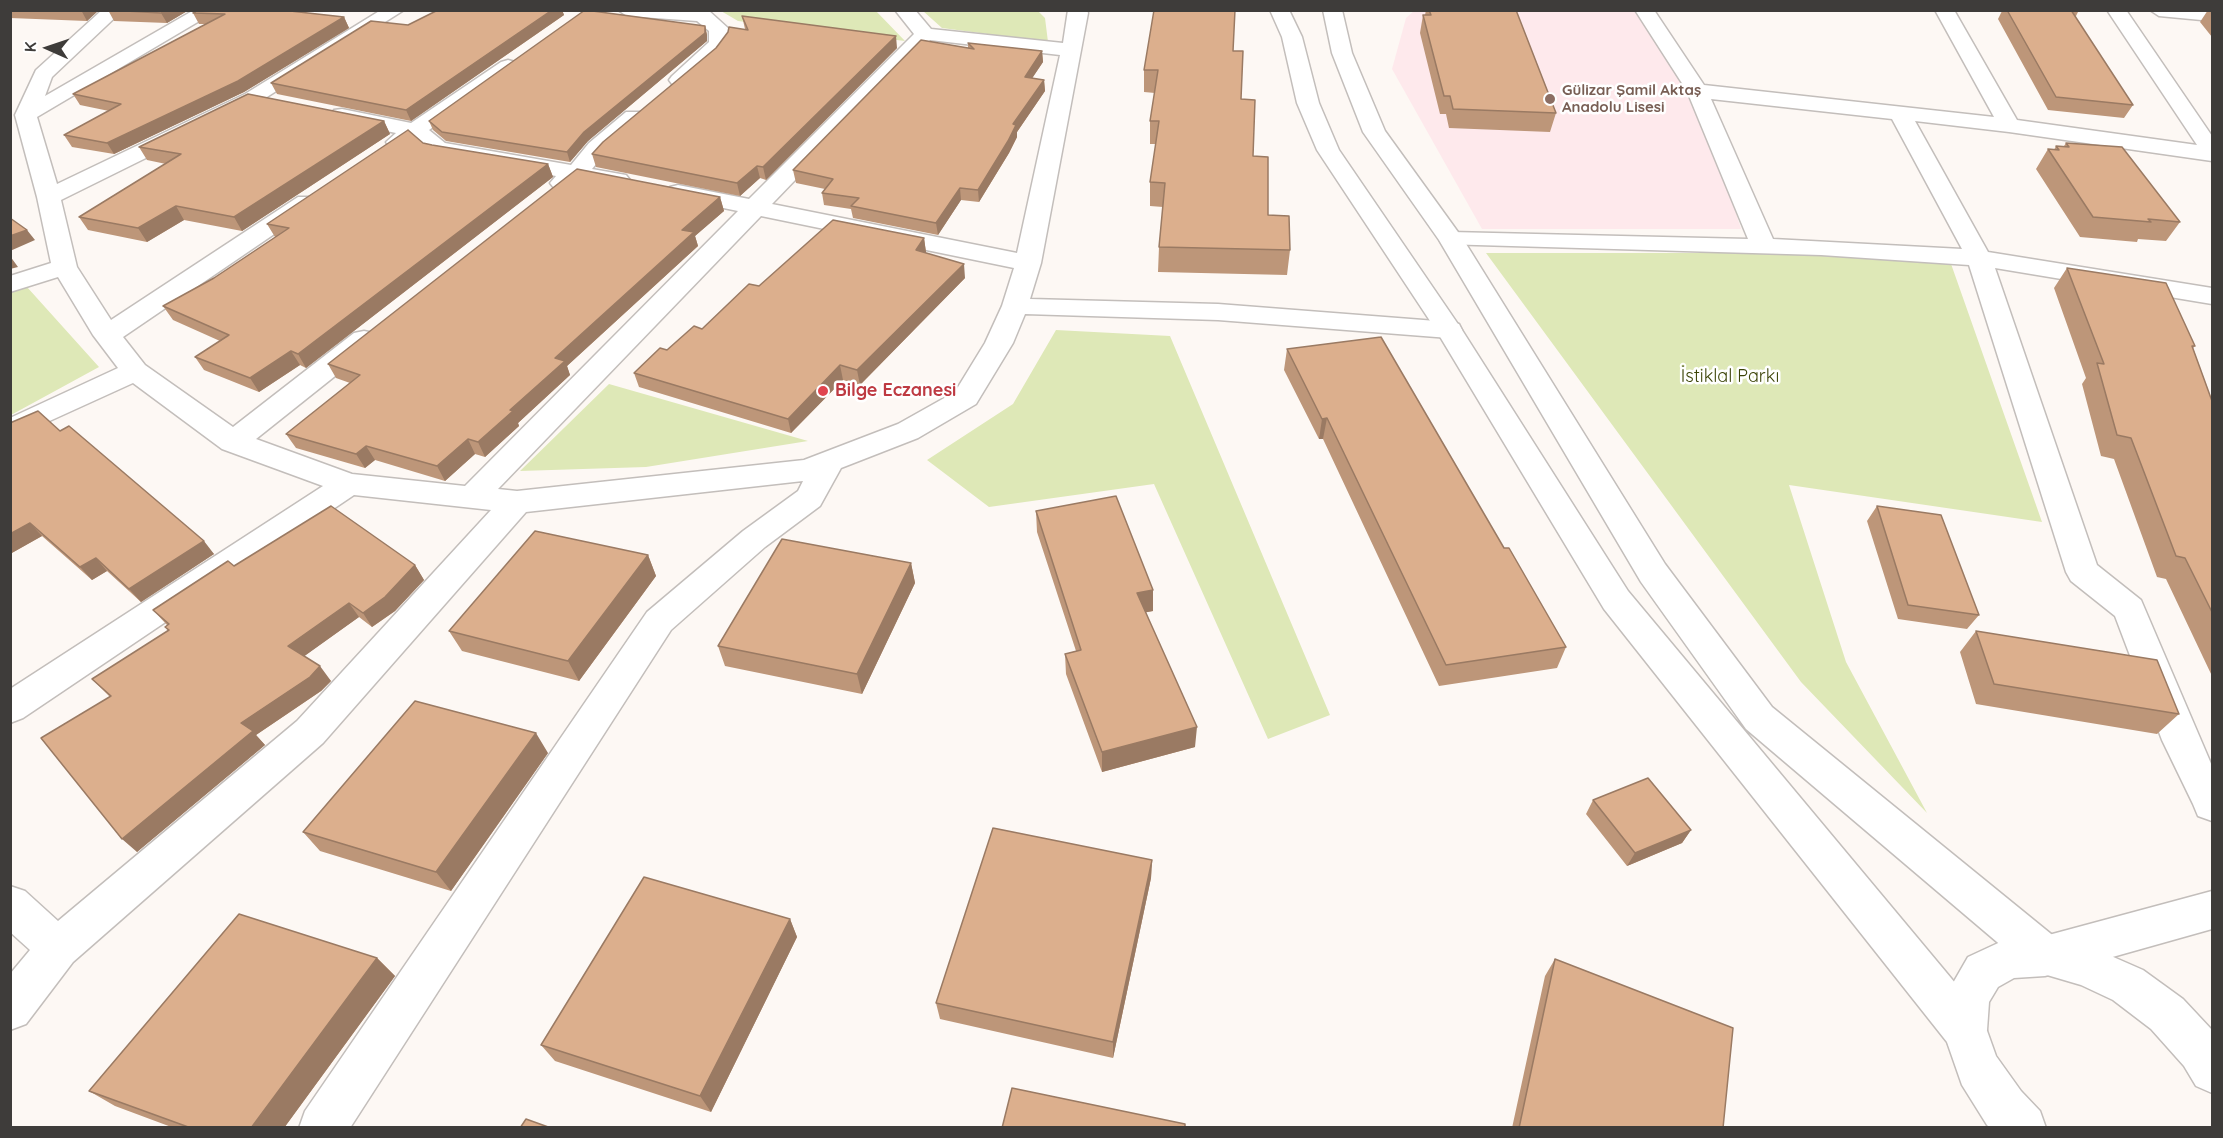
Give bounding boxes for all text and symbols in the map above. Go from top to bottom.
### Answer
north arrow [18,18,78,78]
text: K [20,41,40,53]
place label: Gülizar Şamil Aktaş Anadolu Lisesi [1562,81,1701,116]
marker: Gülizar Şamil Aktaş Anadolu Lisesi [1543,92,1557,106]
park label: İstiklal Parkı [1681,366,1779,388]
place label: Bilge Eczanesi [835,380,956,402]
marker: Bilge Eczanesi [816,384,830,398]

